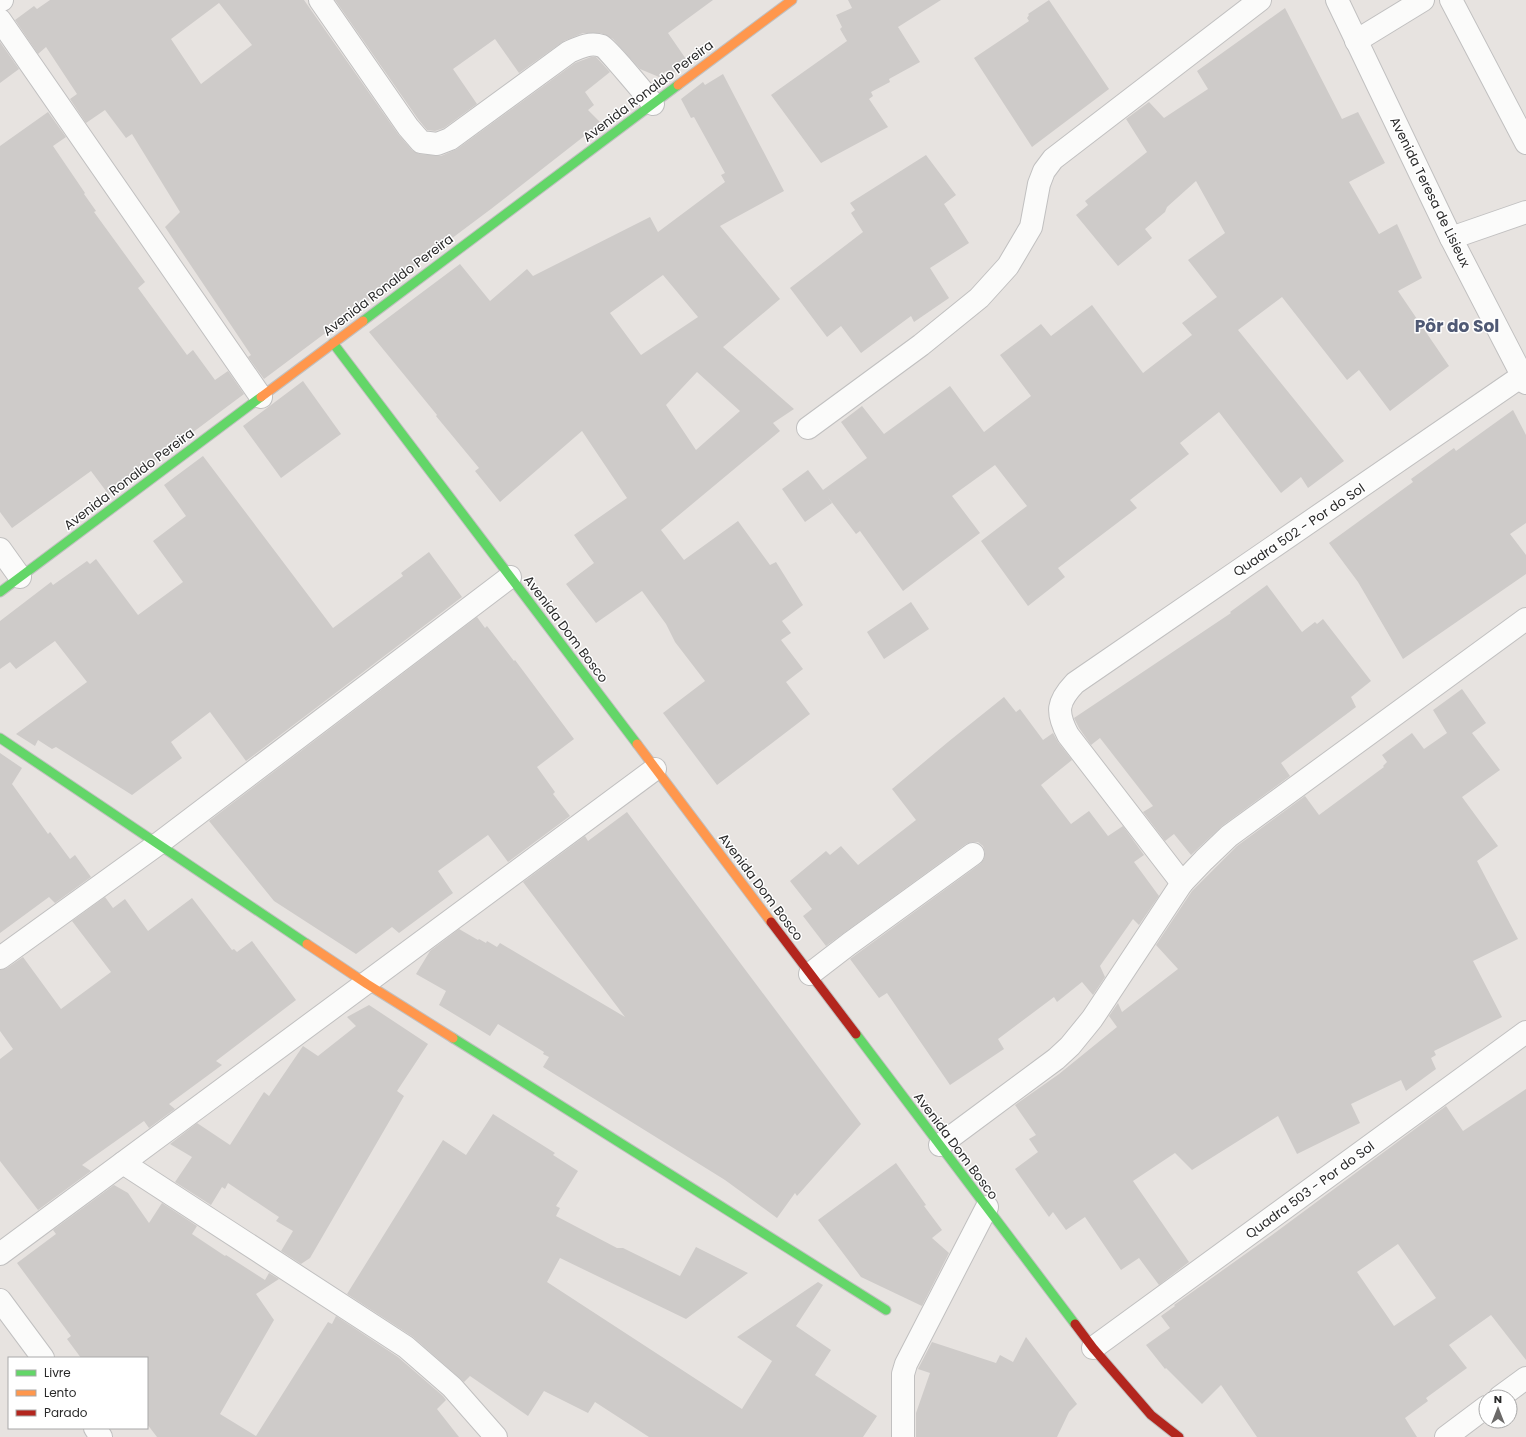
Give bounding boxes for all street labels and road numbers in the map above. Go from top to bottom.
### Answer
street label: Avenida Ronaldo Pereira [579,36,717,146]
street label: Avenida Teresa de Lisieux [1385,113,1475,271]
street label: Avenida Ronaldo Pereira [319,230,457,340]
street label: Avenida Ronaldo Pereira [60,424,198,534]
street label: Quadra 502 - Por do Sol [1229,479,1369,581]
street label: Avenida Dom Bosco [519,571,613,687]
street label: Avenida Dom Bosco [714,829,808,945]
street label: Avenida Dom Bosco [909,1088,1003,1204]
street label: Quadra 503 - Por do Sol [1242,1137,1378,1243]

